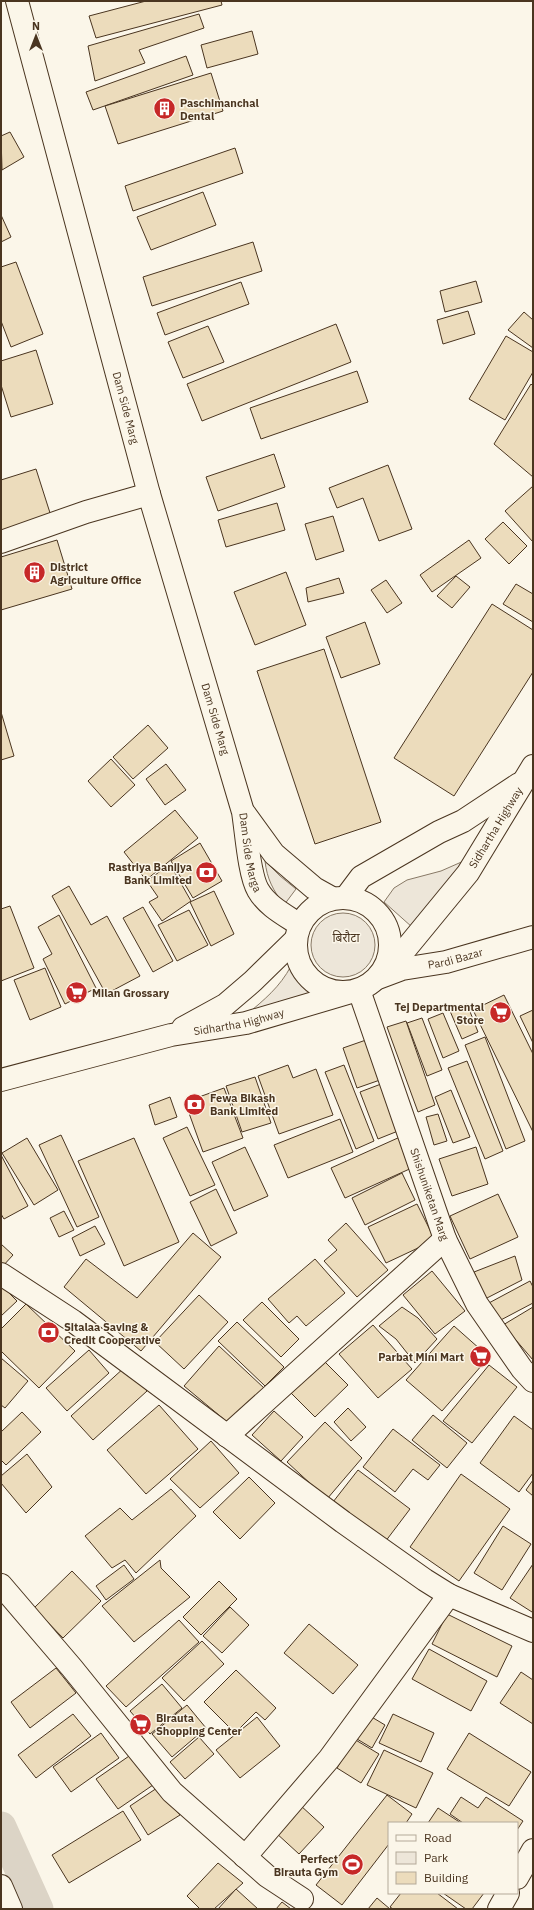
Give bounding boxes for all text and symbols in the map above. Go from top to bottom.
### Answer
north arrow [16,16,56,56]
text: N [32,19,40,33]
building icon: Paschimanchal Dental [151,96,177,122]
place label: Paschimanchal Dental [180,96,259,123]
street label: Dam Side Marg [110,370,142,445]
building icon: District Agriculture Office [21,560,47,586]
place label: District Agriculture Office [50,560,141,587]
street label: Dam Side Marg [198,681,233,757]
street label: Sidhartha Highway [466,784,526,871]
street label: Dam Side Marga [236,812,265,895]
place label: Rastriya Banijya Bank Limited [108,860,192,887]
bank icon: Rastriya Banijya Bank Limited [194,860,220,886]
district label: बिरौटा [332,930,360,945]
street label: Pardi Bazar [427,945,484,972]
supermarket icon: Milan Grossary [63,980,89,1006]
place label: Milan Grossary [92,986,169,1000]
place label: Tej Departmental Store [394,1000,485,1027]
supermarket icon: Tej Departmental Store [487,1000,513,1026]
street label: Sidhartha Highway [192,1005,286,1038]
bank icon: Fewa Bikash Bank Limited [181,1091,207,1117]
place label: Fewa Bikash Bank Limited [210,1091,278,1118]
street label: Shishuniketan Marg [407,1146,452,1242]
bank icon: Sitalaa Saving & Credit Cooperative [36,1320,62,1346]
place label: Sitalaa Saving & Credit Cooperative [64,1320,161,1347]
supermarket icon: Parbat Mini Mart [467,1344,493,1370]
place label: Parbat Mini Mart [378,1350,464,1364]
supermarket icon: Birauta Shopping Center [128,1711,154,1737]
place label: Birauta Shopping Center [156,1711,243,1738]
legend [388,1822,518,1894]
text: Road [424,1830,452,1845]
text: Park [424,1850,449,1865]
place label: Perfect Birauta Gym [274,1852,338,1879]
sports icon: Perfect Birauta Gym [340,1852,366,1878]
text: Building [424,1870,469,1885]

